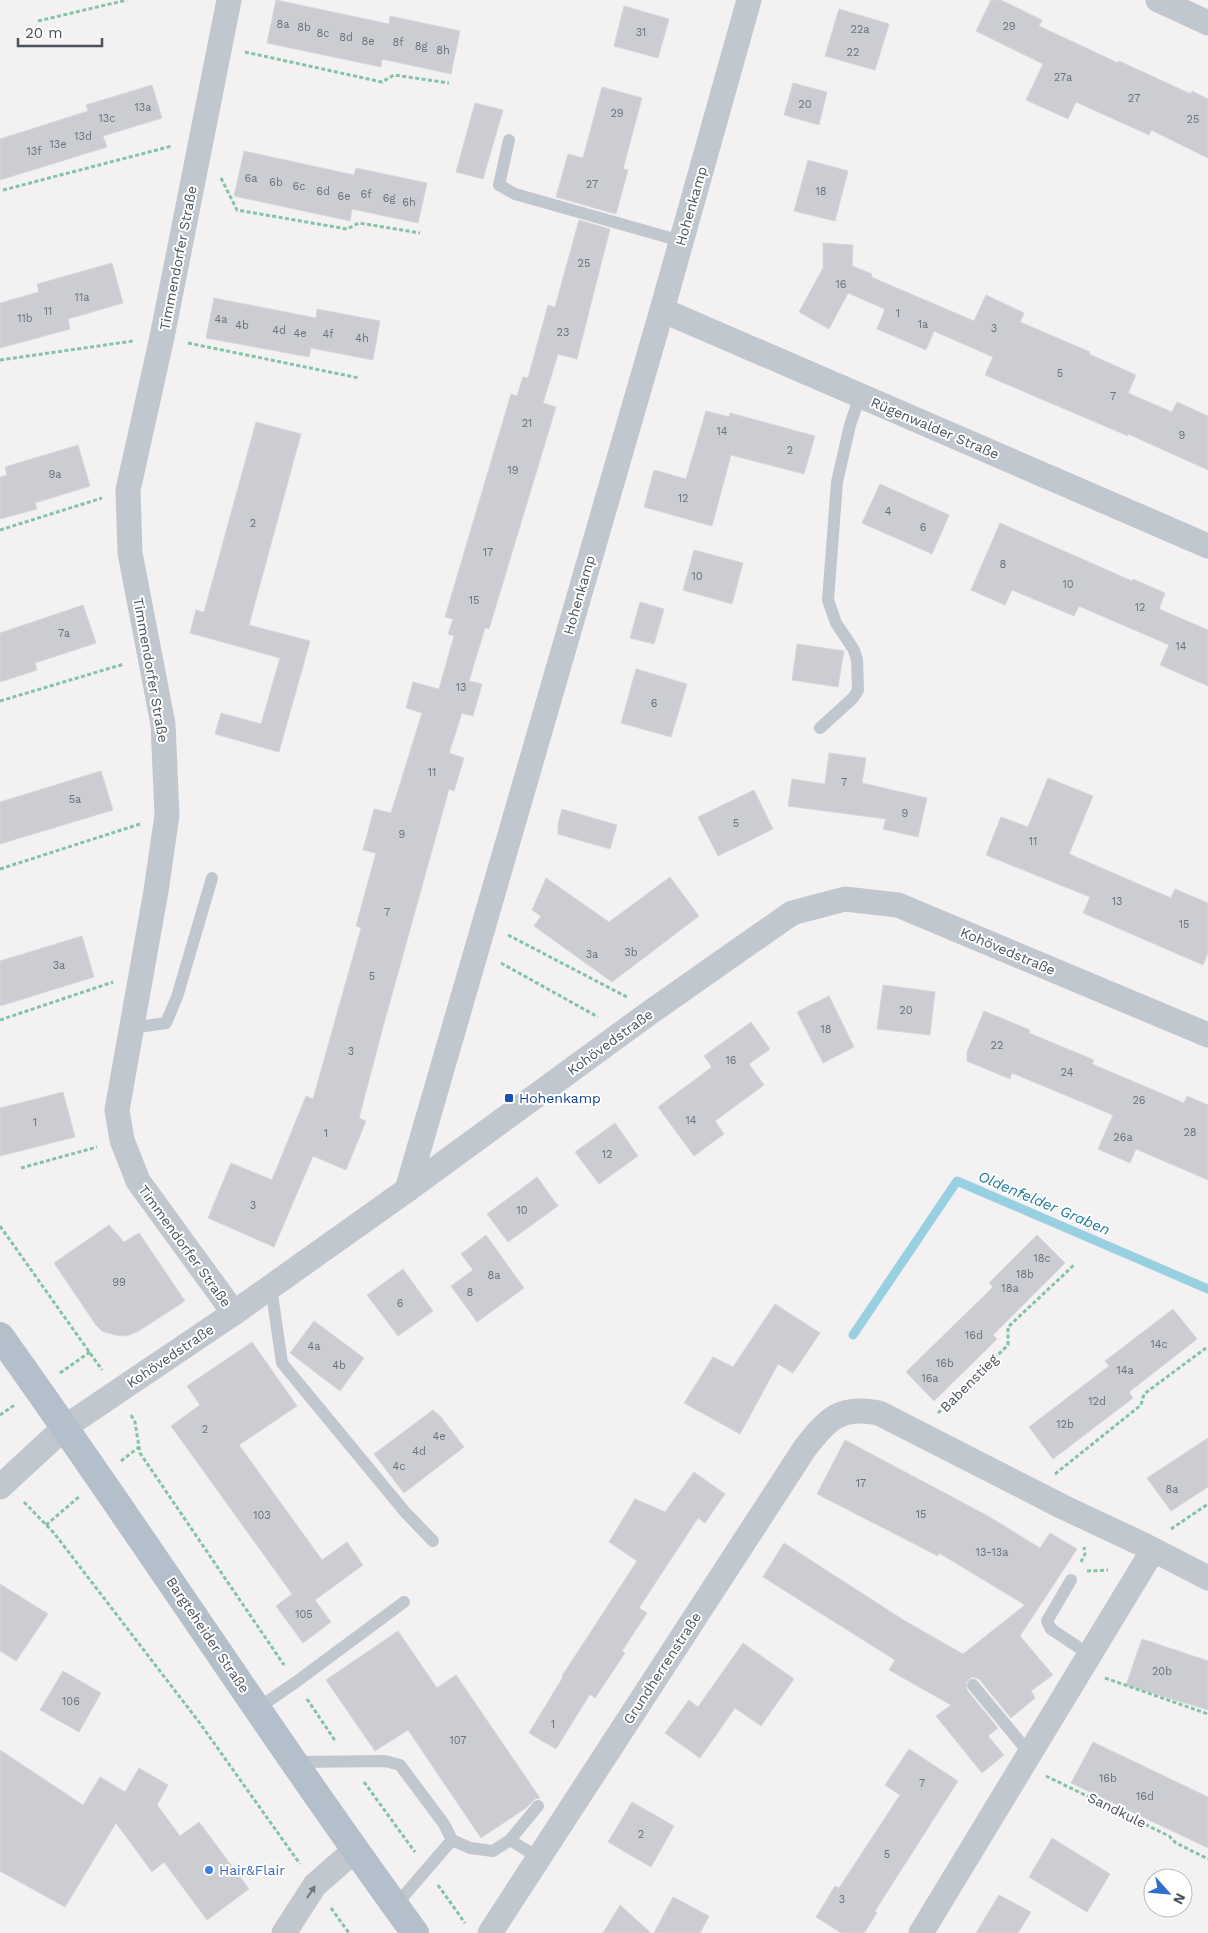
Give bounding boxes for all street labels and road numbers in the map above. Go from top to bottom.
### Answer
street label: Hohenkamp [672,164,710,248]
street label: Timmendorfer Straße [156,184,200,332]
street label: Rügenwalder Straße [869,394,1001,462]
street label: Hohenkamp [560,553,598,637]
street label: Timmendorfer Straße [130,596,172,744]
street label: Kohövedstraße [958,924,1058,978]
street label: Kohövedstraße [564,1006,656,1078]
street label: Timmendorfer Straße [135,1182,235,1310]
street label: Kohövedstraße [123,1321,217,1391]
street label: Babenstieg [937,1350,1002,1415]
street label: Bargteheider Straße [163,1574,253,1696]
street label: Grundherrenstraße [620,1609,704,1727]
street label: Sandkule [1085,1789,1149,1831]

